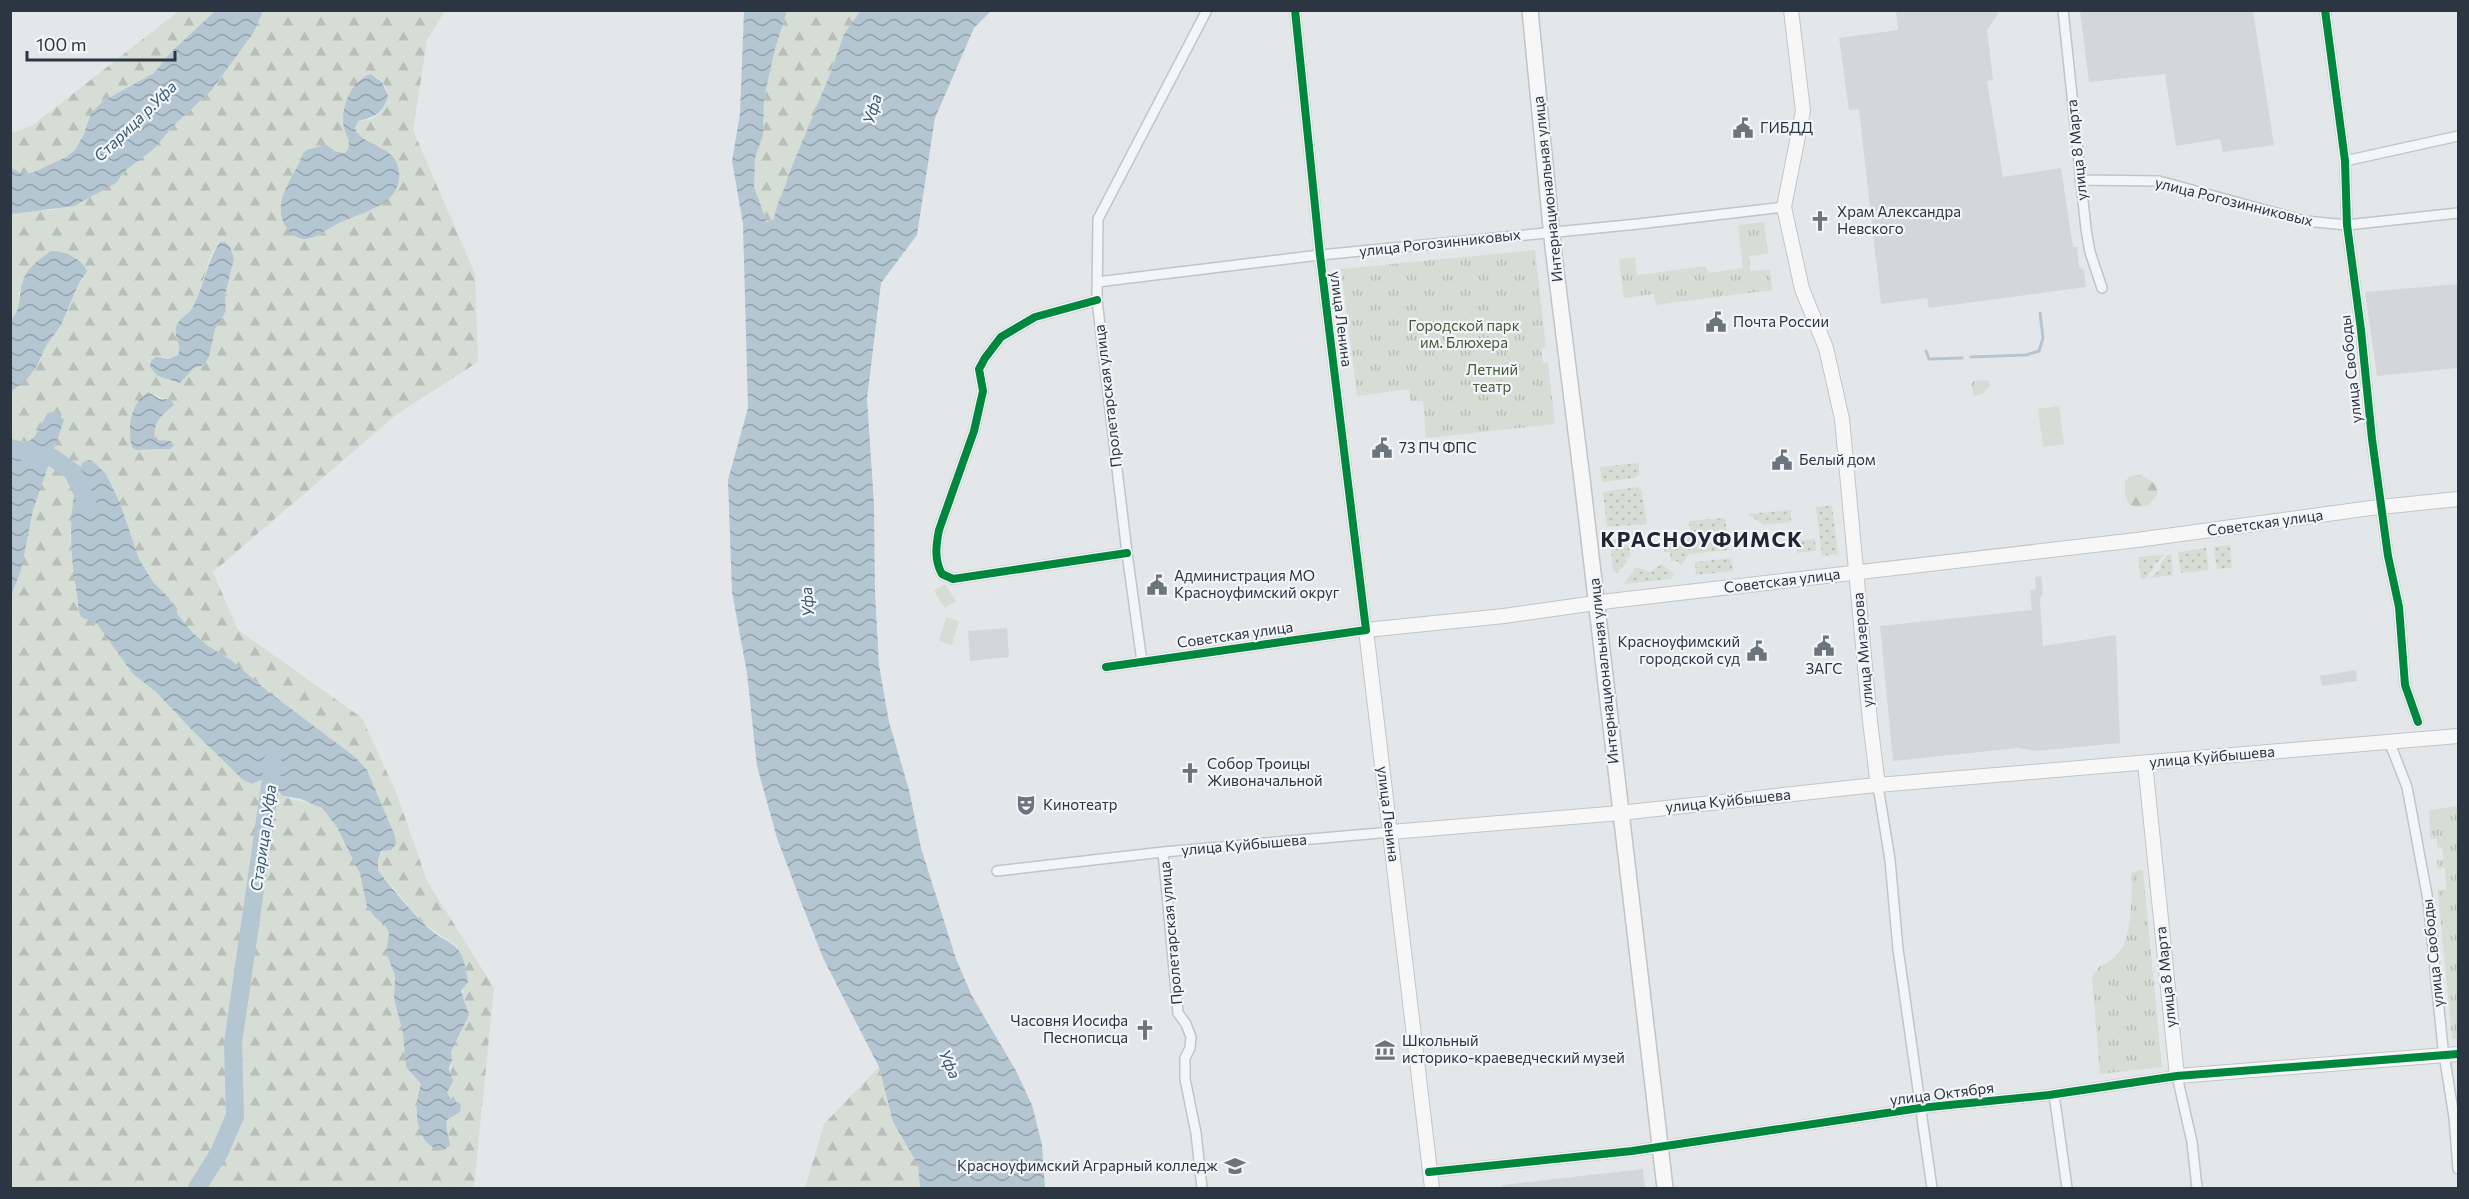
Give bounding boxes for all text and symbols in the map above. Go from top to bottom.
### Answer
scale bar [27,24,176,62]
text: 100 m [36,33,86,55]
water label: Старица р.Уфа [89,76,180,165]
water label: Уфа [858,92,885,126]
street label: Интернациональная улица [1528,95,1566,283]
street label: улица 8 Марта [2062,99,2090,201]
public building icon: ГИБДД [1731,116,1755,140]
place label: ГИБДД [1760,118,1813,136]
street label: улица Рогозинниковых [2153,173,2315,229]
place label: Храм Александра Невского [1837,202,1961,237]
church icon: Храм Александра Невского [1808,209,1832,233]
street label: улица Рогозинниковых [1358,225,1522,259]
street label: улица Ленина [1327,270,1357,368]
public building icon: Почта России [1704,310,1728,334]
place label: Почта России [1733,312,1829,330]
street label: улица Свободы [2335,314,2365,424]
park label: Городской парк им. Блюхера [1408,316,1520,351]
street label: Пролетарская улица [1089,324,1125,469]
park label: Летний театр [1466,360,1518,395]
public building icon: 73 ПЧ ФПС [1370,436,1394,460]
place label: 73 ПЧ ФПС [1399,438,1477,456]
public building icon: Белый дом [1770,448,1794,472]
place label: Белый дом [1799,450,1876,468]
street label: Советская улица [2206,505,2324,539]
district label: КРАСНОУФИМСК [1601,526,1803,551]
street label: Советская улица [1723,564,1841,596]
place label: Администрация МО Красноуфимский округ [1174,566,1340,601]
public building icon: Администрация МО Красноуфимский округ [1145,573,1169,597]
street label: Интернациональная улица [1584,577,1622,765]
water label: Уфа [796,586,817,618]
street label: улица Мизерова [1848,592,1876,708]
street label: Советская улица [1176,617,1294,651]
place label: Красноуфимский городской суд [1617,632,1740,667]
public building icon: ЗАГС [1812,634,1836,658]
public building icon: Красноуфимский городской суд [1745,639,1769,663]
place label: ЗАГС [1805,659,1843,677]
street label: улица Куйбышева [2148,742,2275,770]
place label: Собор Троицы Живоначальной [1207,754,1323,789]
church icon: Собор Троицы Живоначальной [1178,761,1202,785]
street label: улица Ленина [1374,765,1404,863]
water label: Старица р.Уфа [246,783,279,893]
street label: улица Куйбышева [1664,784,1791,816]
theatre icon: Кинотеатр [1014,793,1038,817]
place label: Кинотеатр [1043,795,1118,813]
street label: улица Куйбышева [1180,830,1307,858]
street label: Пролетарская улица [1155,861,1185,1006]
street label: улица Свободы [2417,898,2447,1008]
street label: улица 8 Марта [2151,926,2179,1028]
place label: Часовня Иосифа Песнописца [1011,1011,1128,1046]
church icon: Часовня Иосифа Песнописца [1133,1018,1157,1042]
place label: Школьный историко-краеведческий музей [1402,1031,1625,1066]
museum icon: Школьный историко-краеведческий музей [1373,1038,1397,1062]
water label: Уфа [936,1046,965,1081]
street label: улица Октября [1889,1078,1995,1108]
school or university icon: Красноуфимский Аграрный колледж [1223,1154,1247,1178]
place label: Красноуфимский Аграрный колледж [957,1156,1218,1174]

